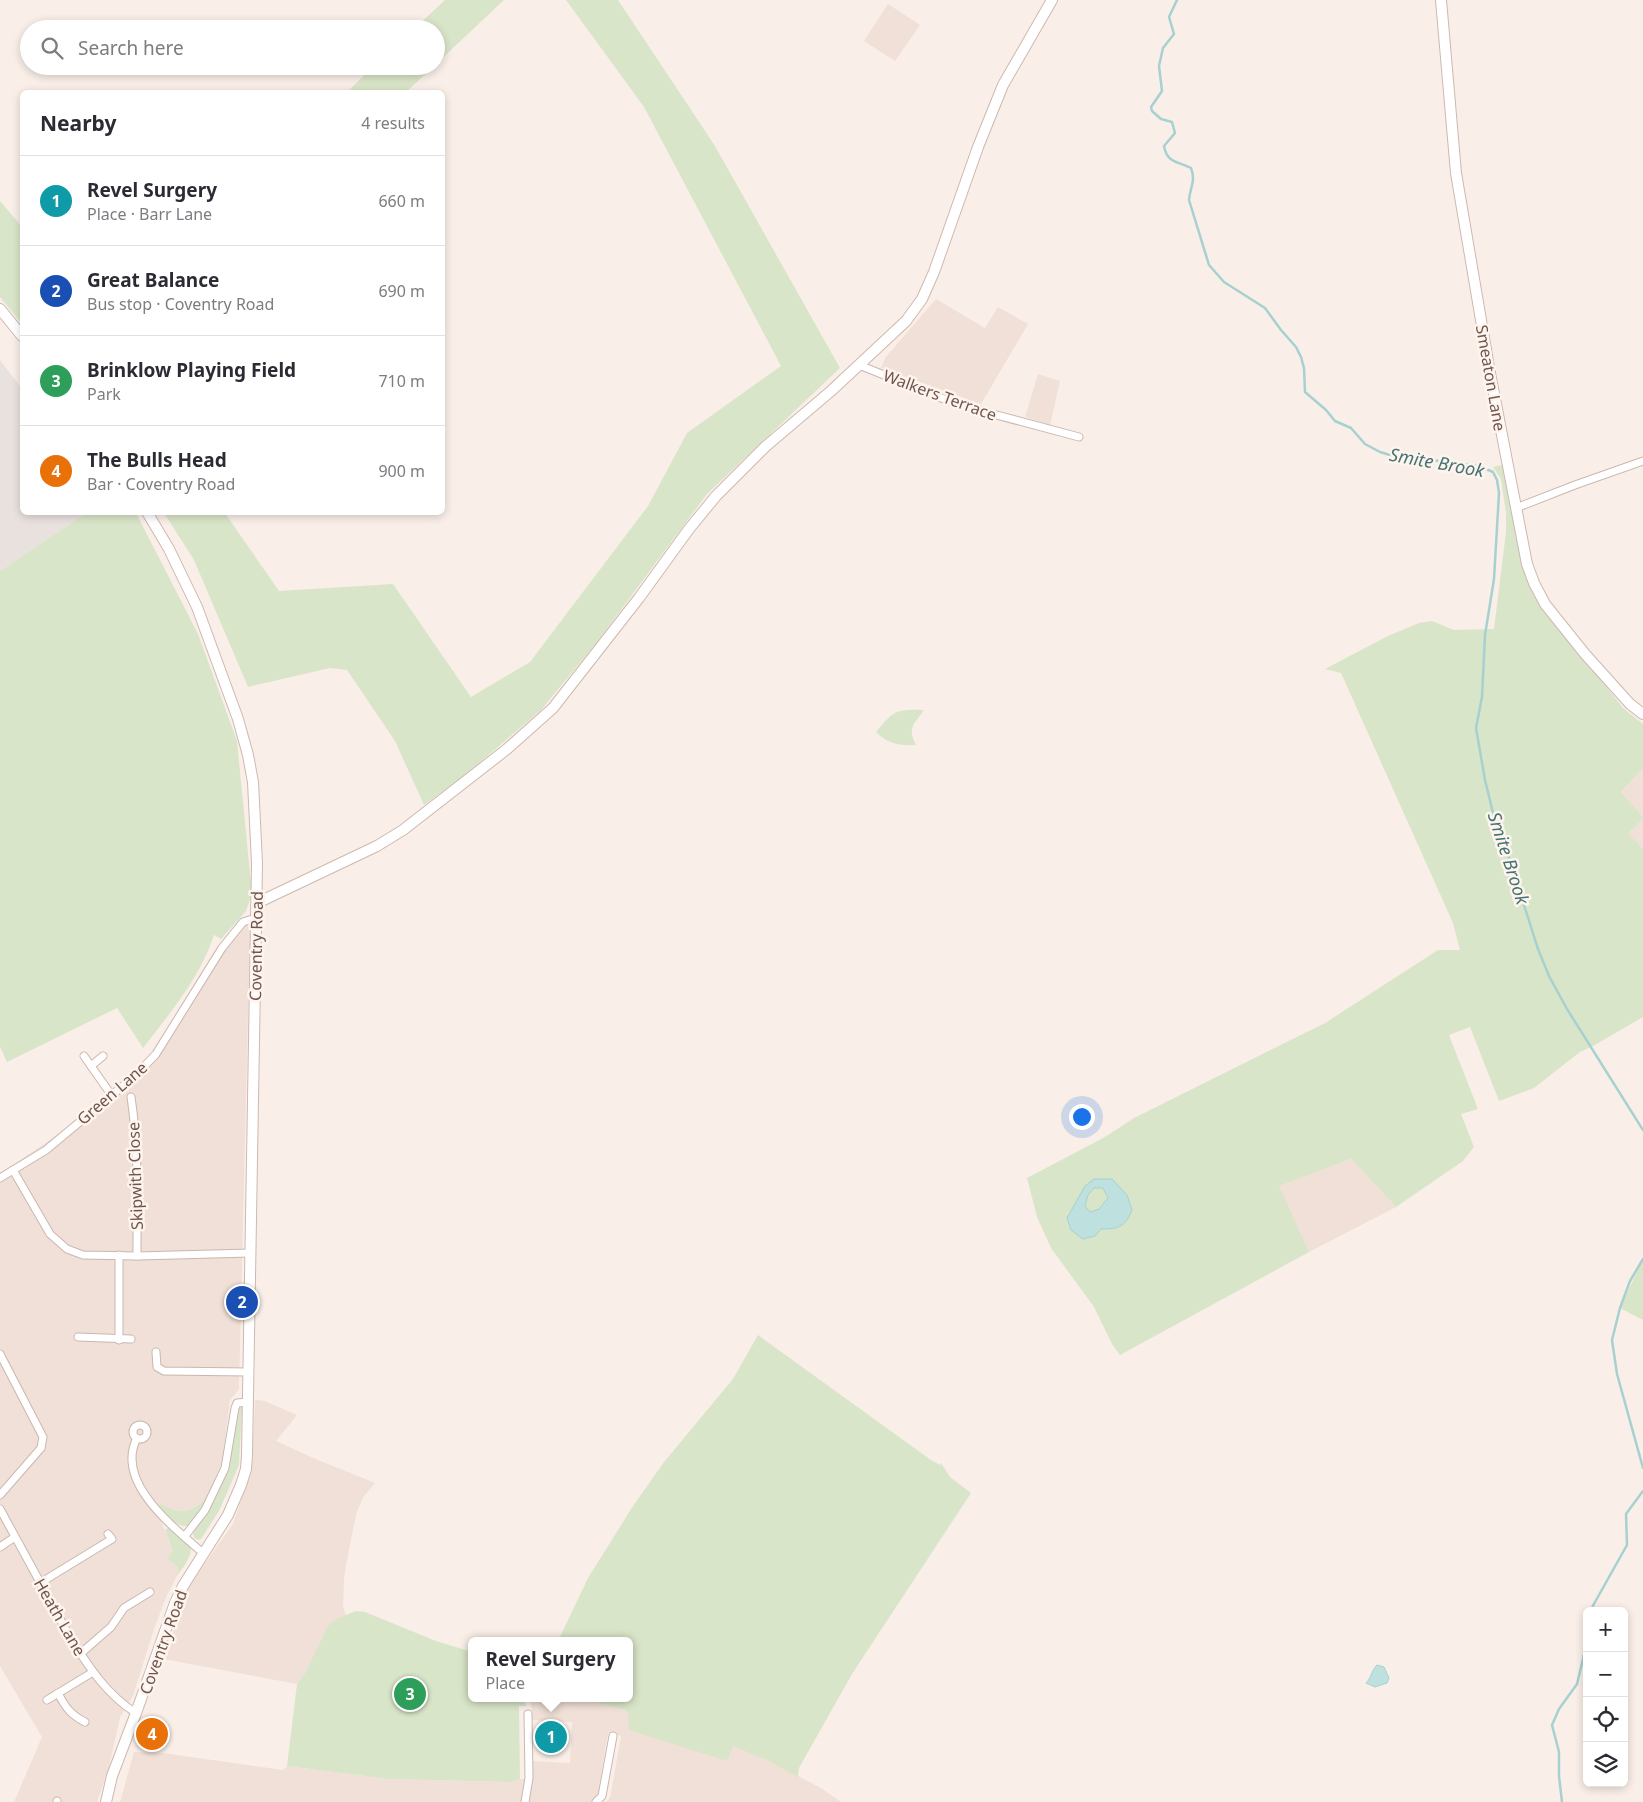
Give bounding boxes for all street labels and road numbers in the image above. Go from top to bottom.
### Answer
street label: Smeaton Lane [1471,323,1511,433]
street label: Walkers Terrace [880,364,1000,426]
street label: Coventry Road [244,891,268,1001]
street label: Green Lane [72,1056,152,1130]
street label: Skipwith Close [122,1122,148,1230]
street label: Heath Lane [29,1574,91,1660]
street label: Coventry Road [134,1587,192,1697]

